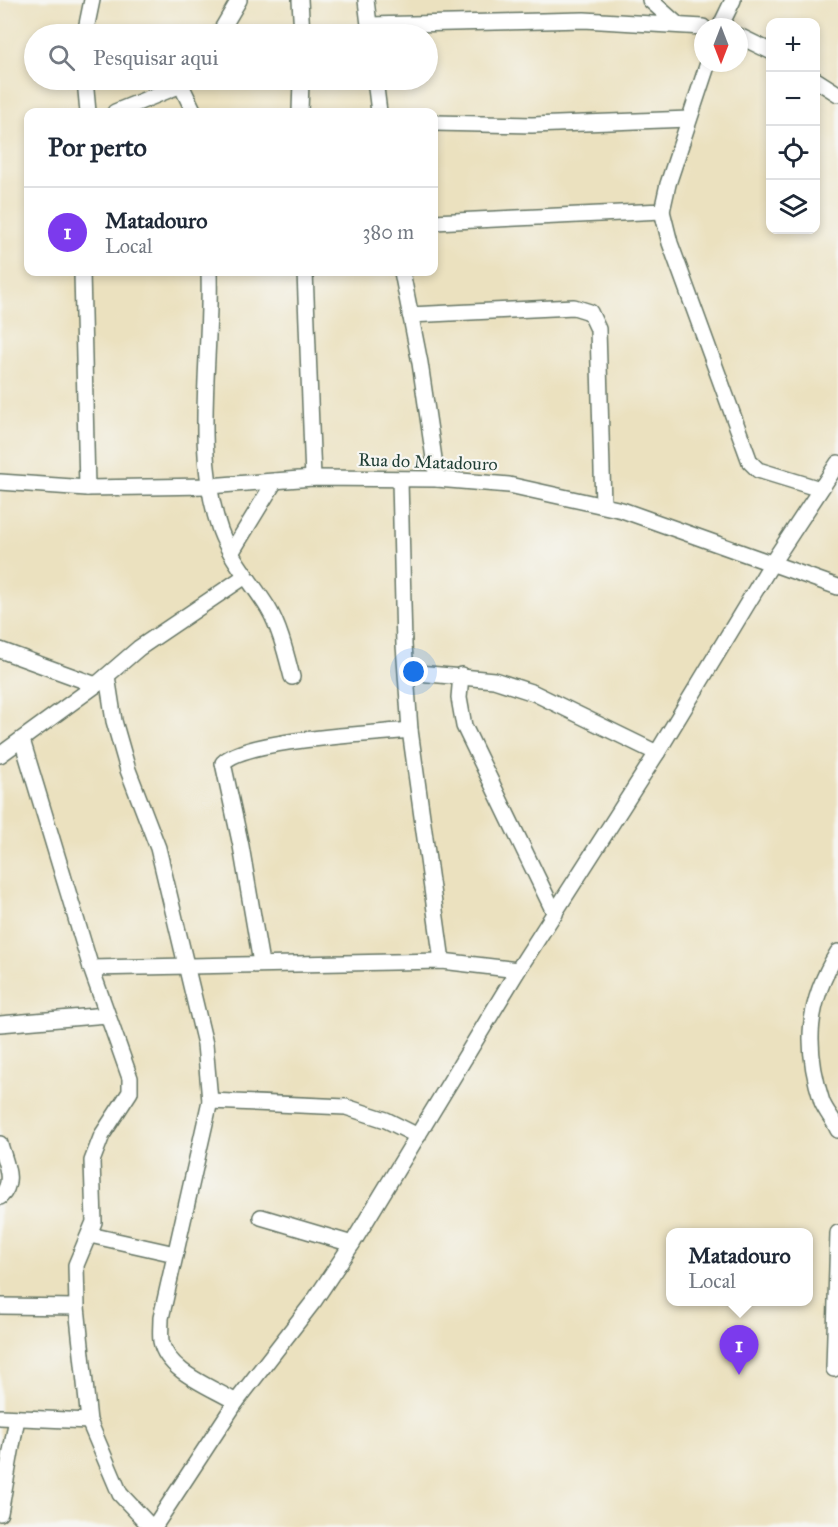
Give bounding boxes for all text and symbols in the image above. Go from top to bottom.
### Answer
north arrow [694,18,748,72]
map controls [766,18,820,234]
button: + [766,18,820,72]
search box [24,24,438,90]
icon: search [45,41,78,74]
text: Pesquisar aqui [93,44,218,71]
button: − [766,72,820,126]
button: locate [766,126,820,180]
text: Por perto [48,131,147,163]
button: layers [766,180,820,234]
text: Matadouro [105,207,207,234]
text: 1 [64,220,71,244]
text: 380 m [363,220,414,244]
text: Local [105,234,152,258]
street label: Rua do Matadouro [358,449,498,475]
your location [399,657,428,686]
popup [666,1228,813,1306]
text: Matadouro [688,1242,791,1269]
text: Local [688,1269,736,1293]
pin: 1 [720,1326,758,1375]

